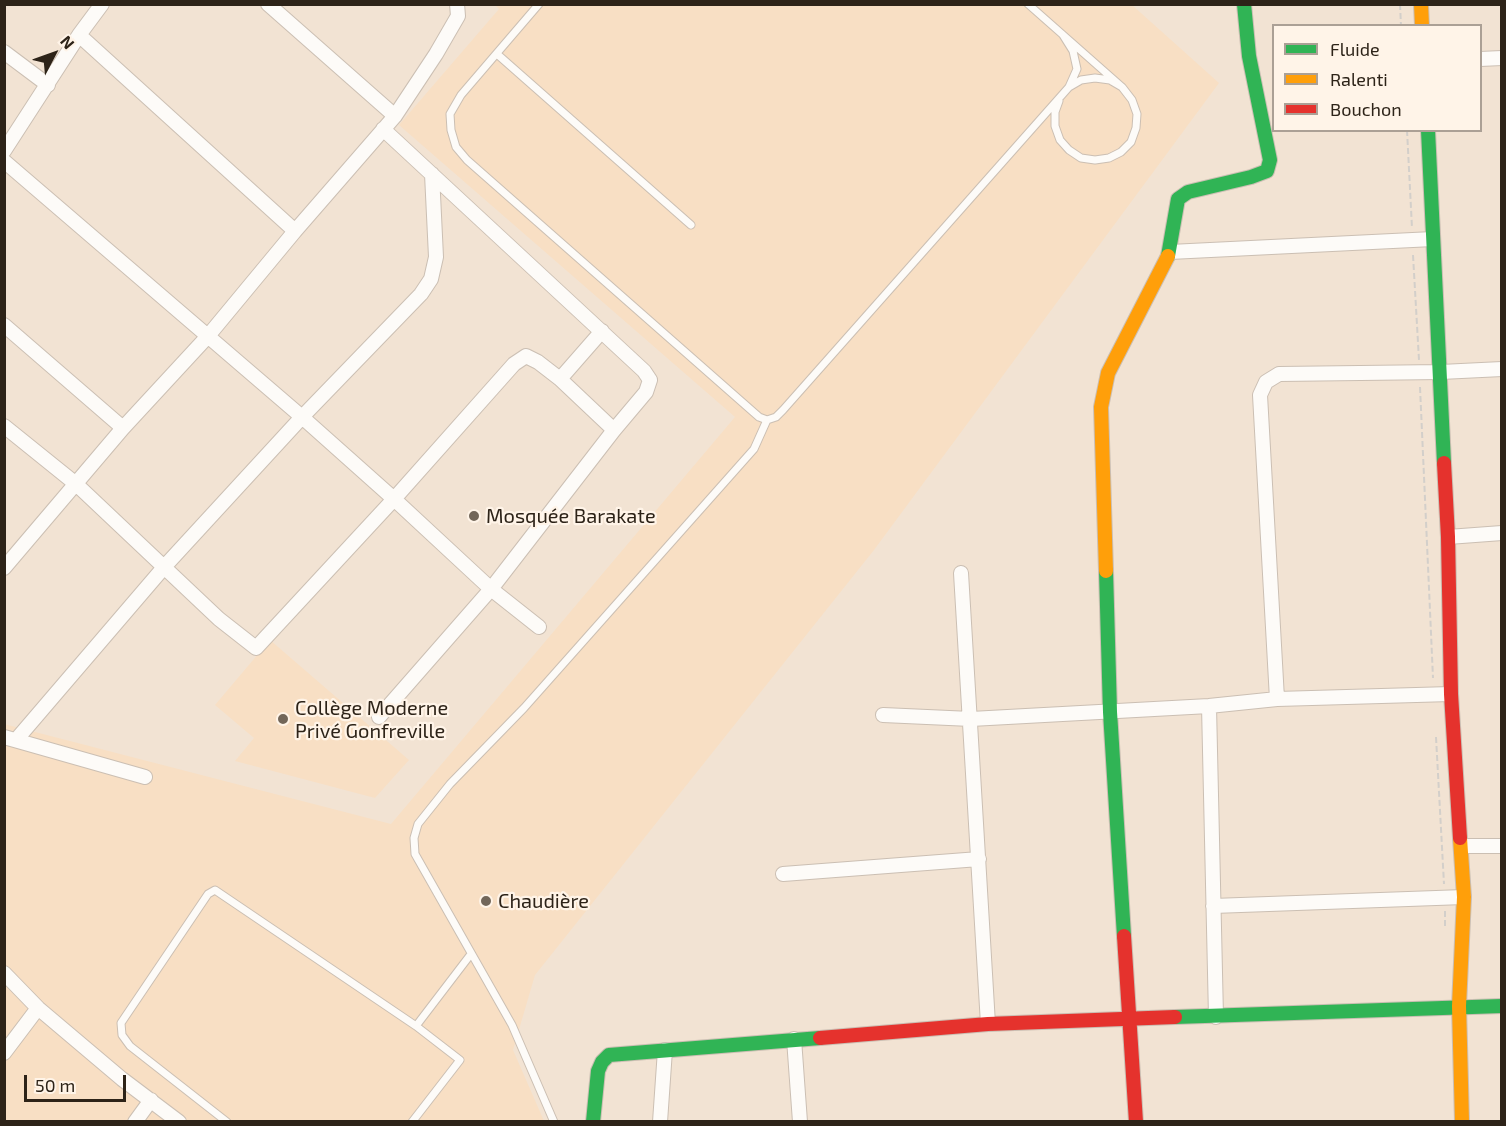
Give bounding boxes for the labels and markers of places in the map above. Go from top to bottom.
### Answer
place label: Mosquée Barakate [486,504,656,528]
marker: Mosquée Barakate [467,509,481,523]
place label: Collège Moderne Privé Gonfreville [295,696,448,743]
marker: Collège Moderne Privé Gonfreville [276,712,290,726]
place label: Chaudière [498,889,589,913]
marker: Chaudière [479,894,493,908]

